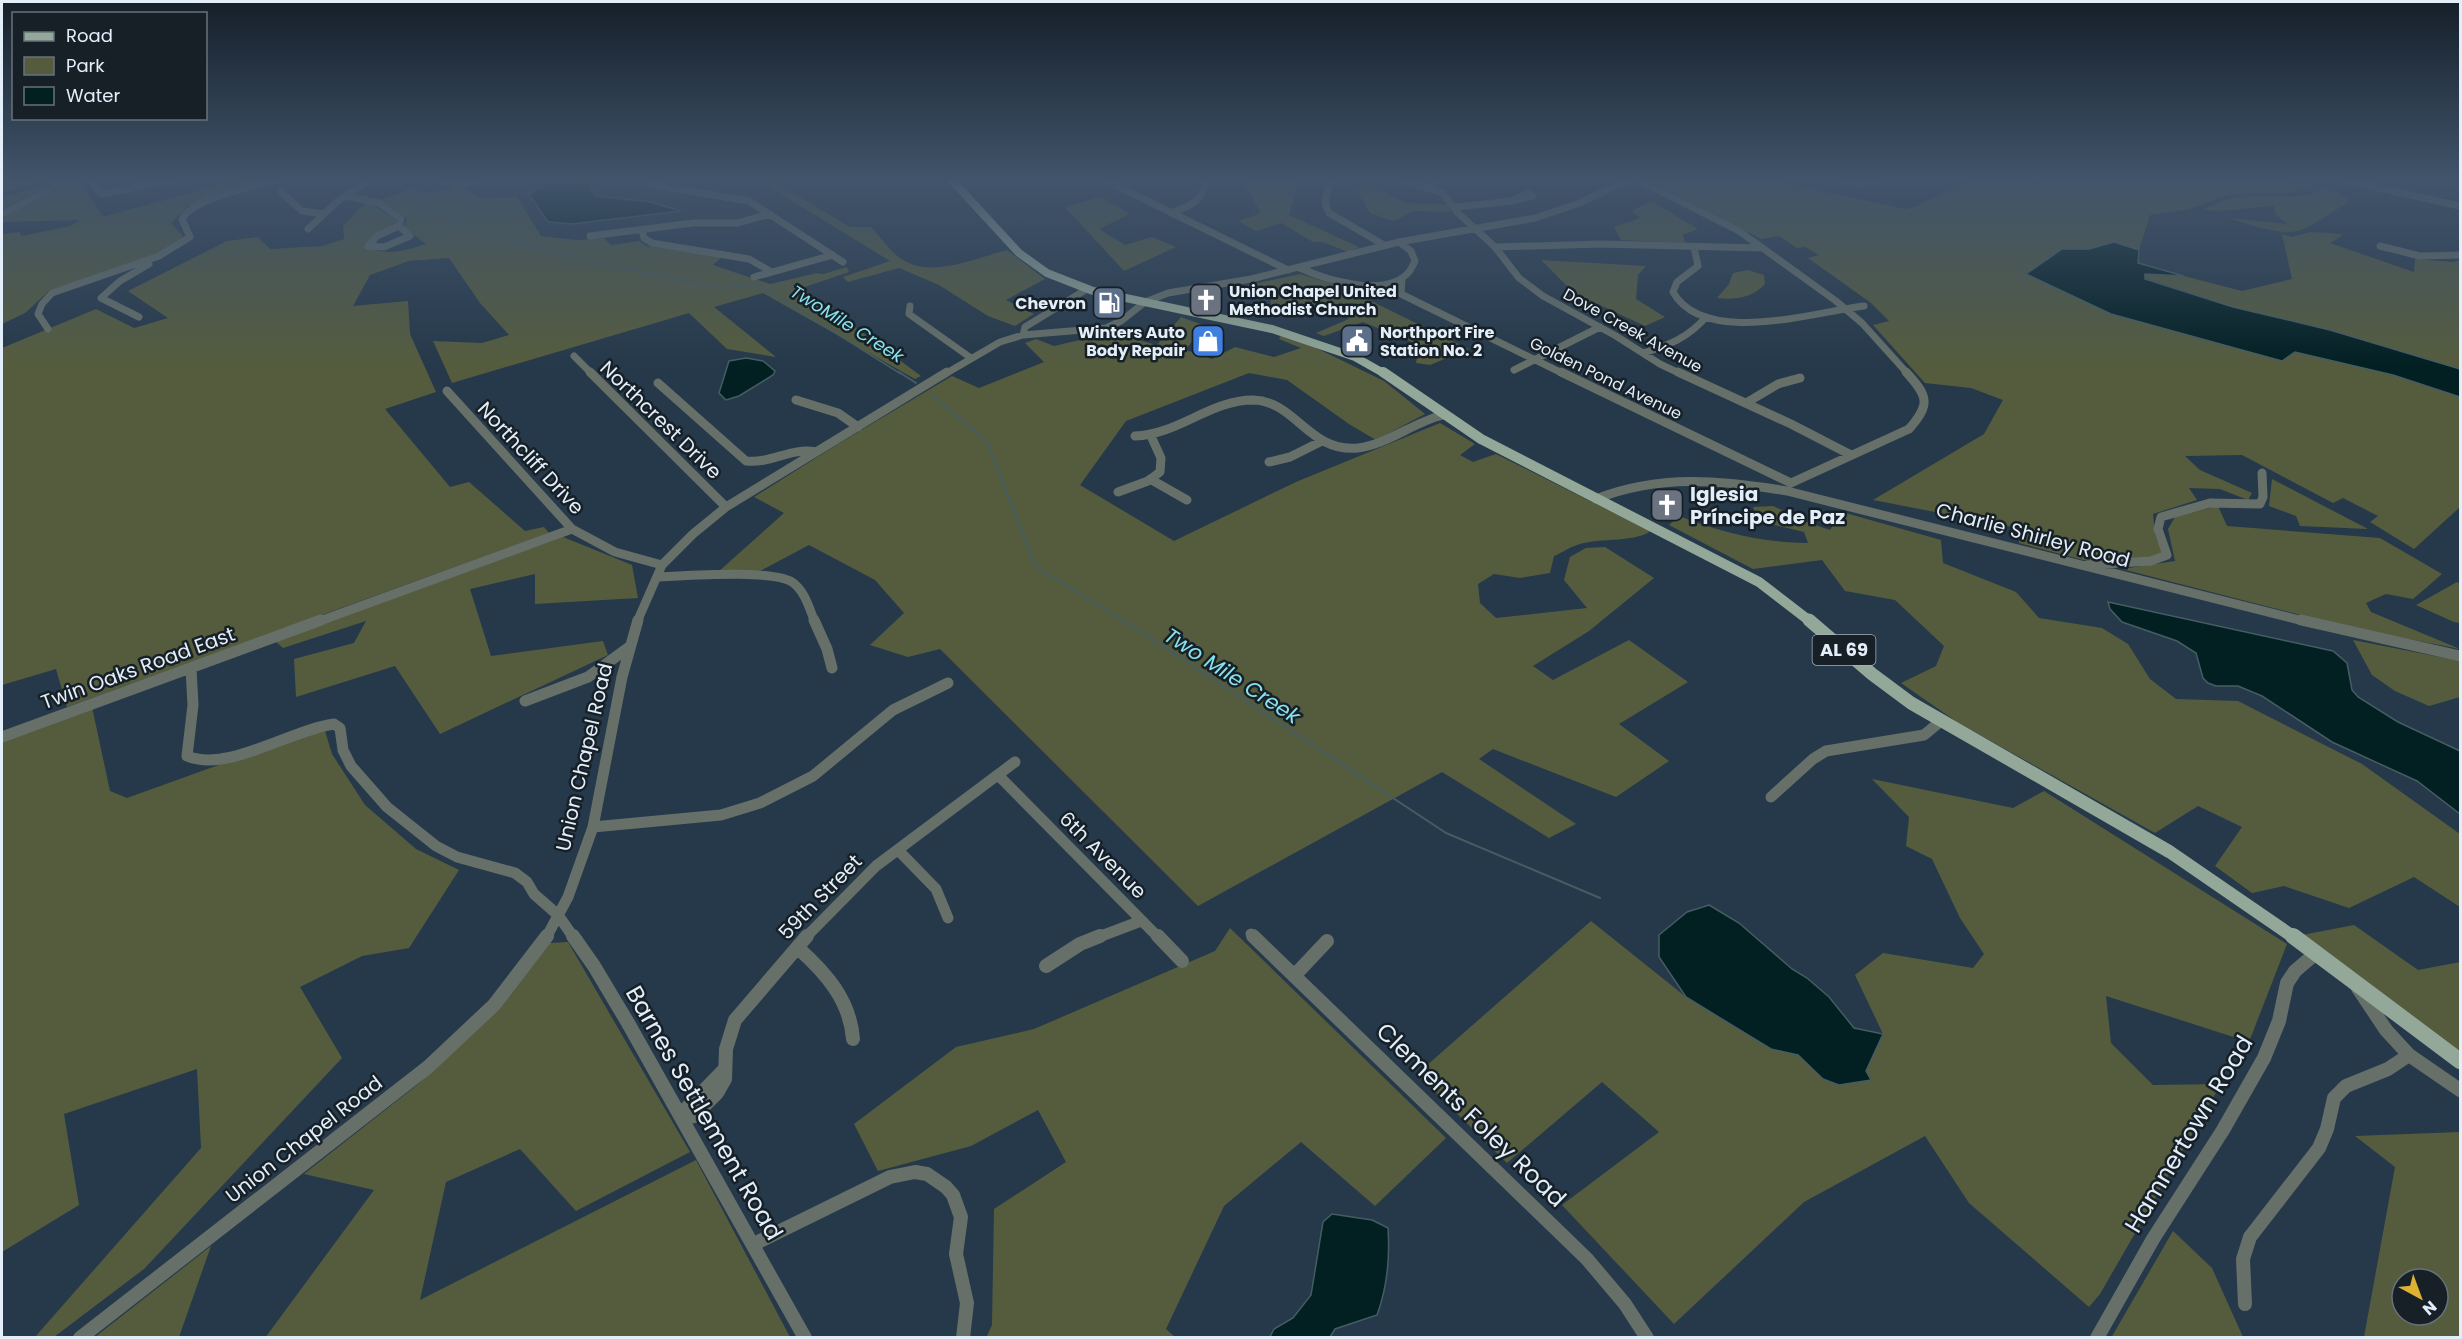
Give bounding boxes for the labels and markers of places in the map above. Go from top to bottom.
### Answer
place label: Union Chapel United Methodist Church [1229,280,1397,321]
church icon: Union Chapel United Methodist Church [1188,282,1224,318]
fuel station icon: Chevron [1091,285,1127,321]
place label: Chevron [1015,292,1086,315]
place label: Winters Auto Body Repair [1078,321,1185,362]
place label: Northport Fire Station No. 2 [1380,321,1494,362]
shop icon: Winters Auto Body Repair [1190,323,1226,359]
public building icon: Northport Fire Station No. 2 [1339,323,1375,359]
place label: Iglesia Príncipe de Paz [1690,480,1845,531]
church icon: Iglesia Príncipe de Paz [1649,487,1685,523]

